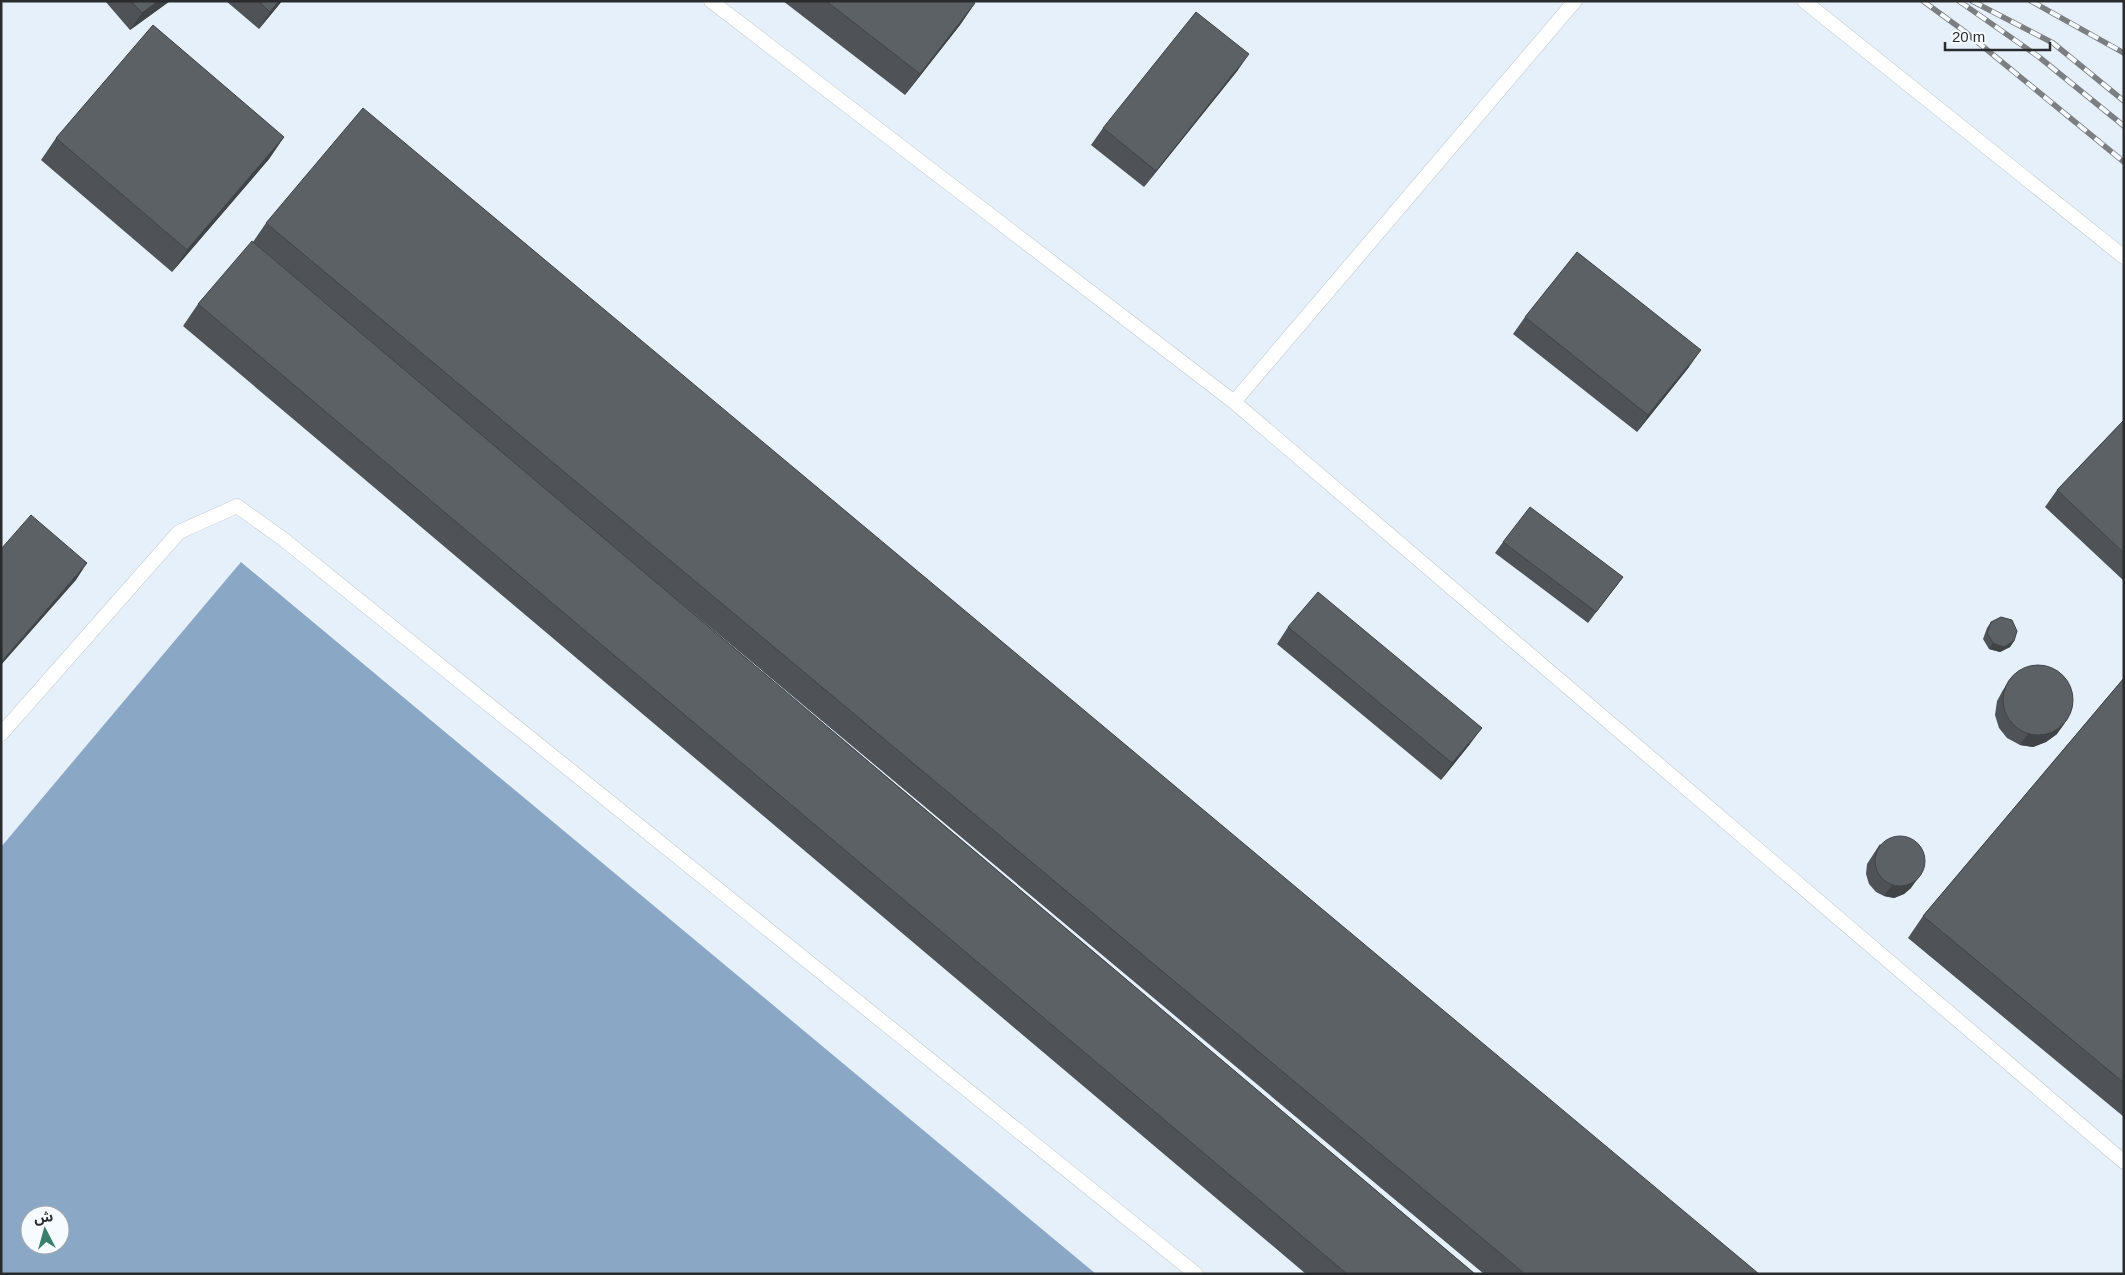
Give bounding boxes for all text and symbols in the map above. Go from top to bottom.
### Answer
scale bar [1945,20,2050,52]
text: 20 m [1952,28,1985,45]
north arrow [20,1205,70,1255]
text: ش [33,1208,54,1226]

